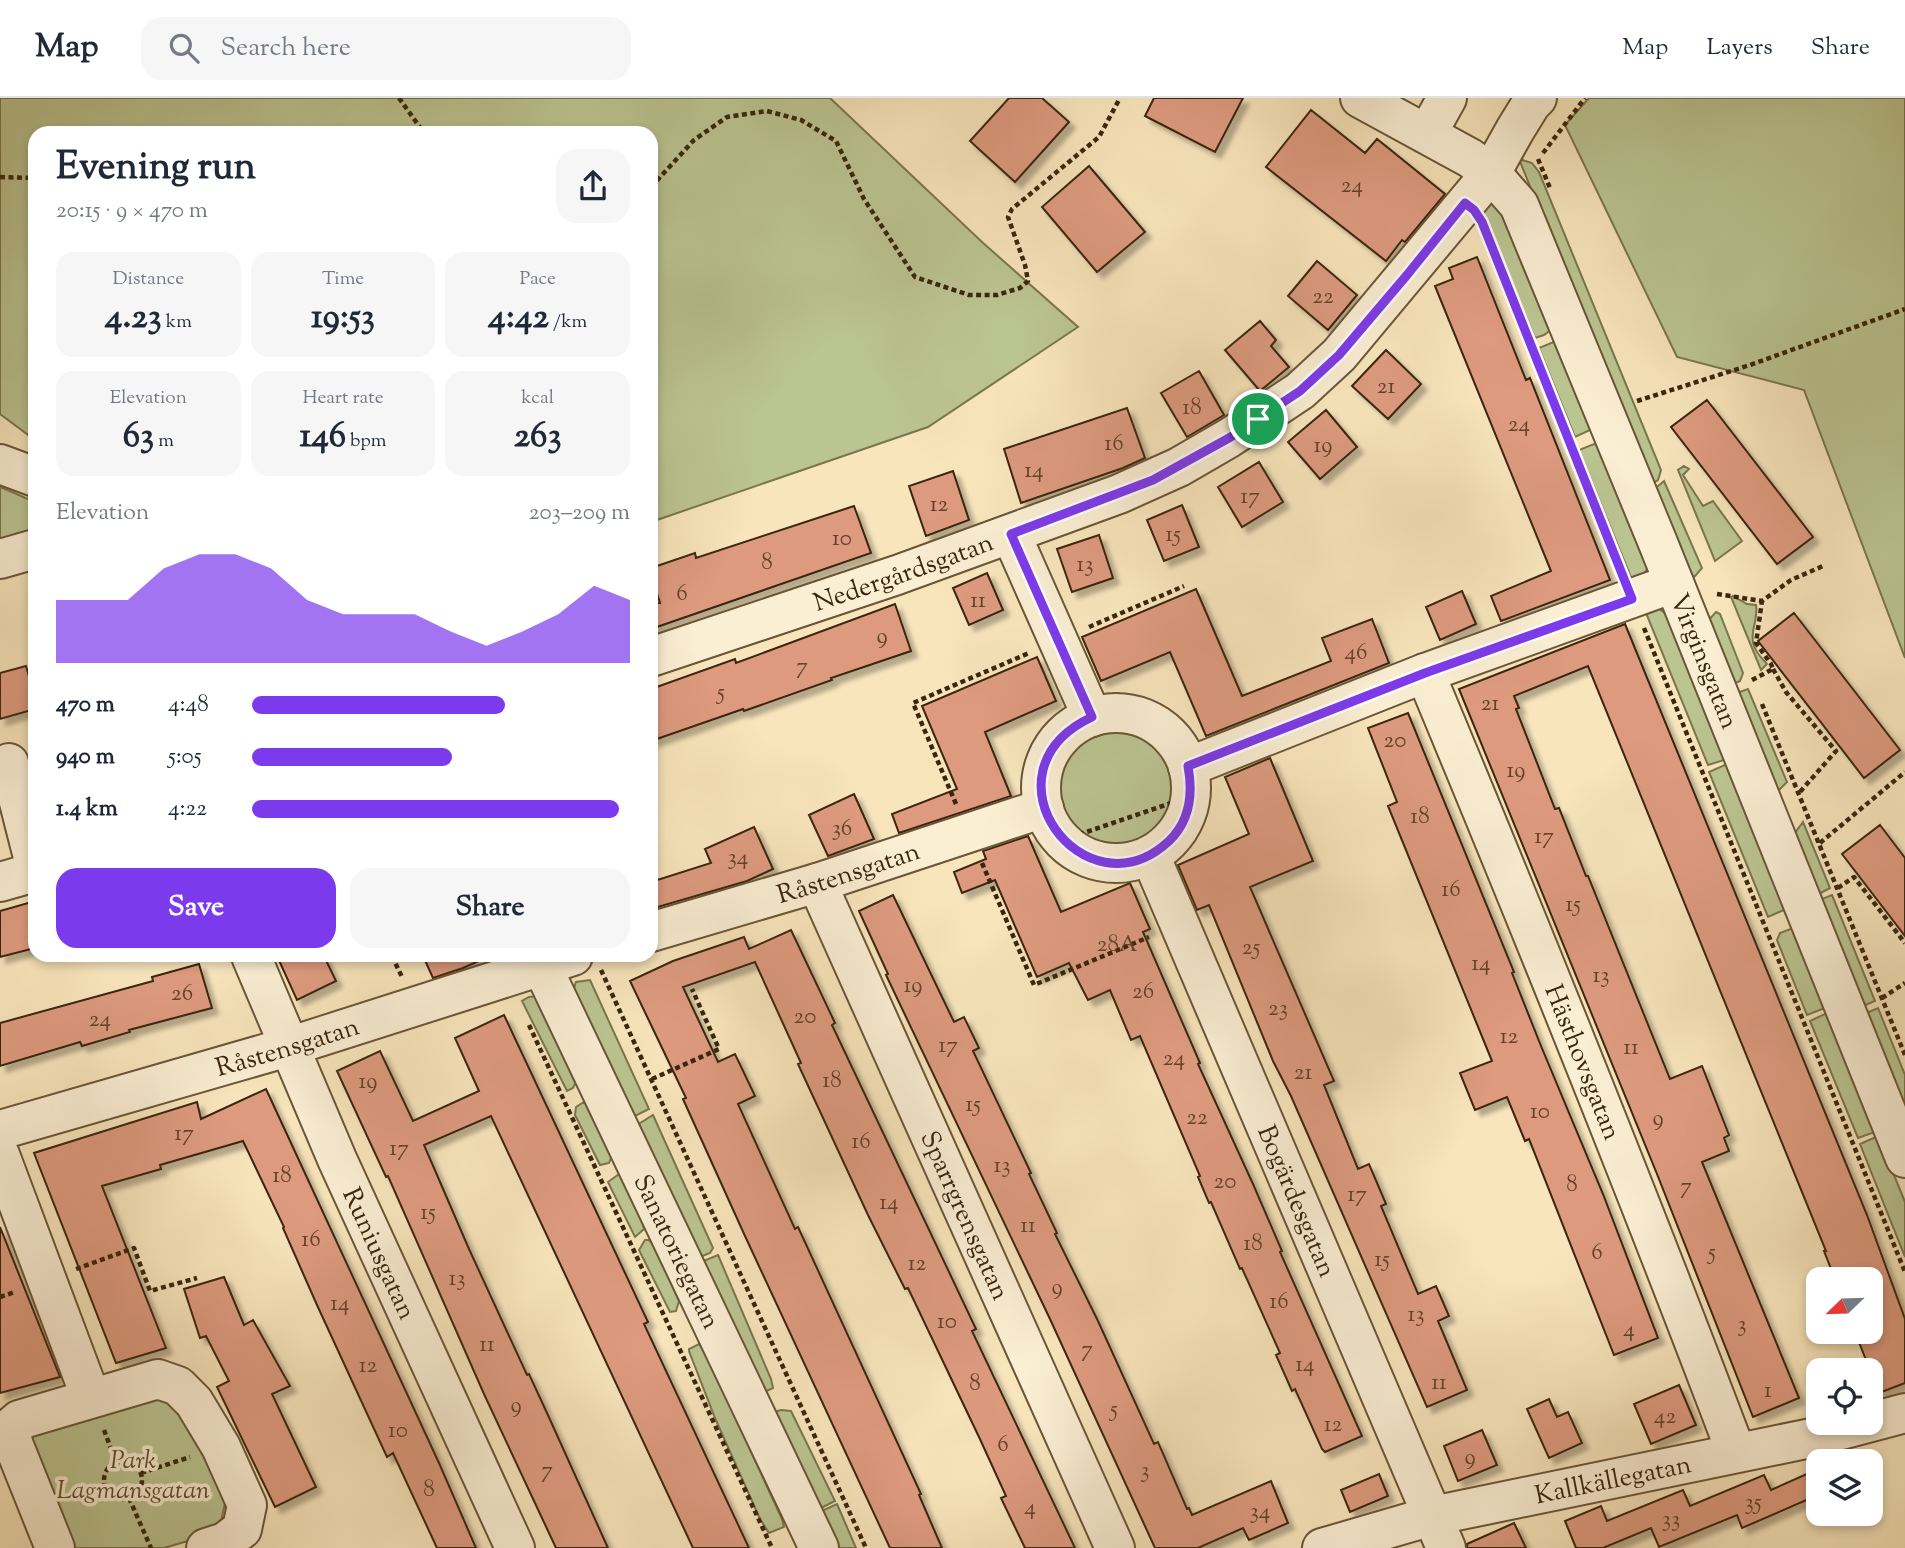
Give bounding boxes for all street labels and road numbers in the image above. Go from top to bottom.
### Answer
street label: Nedergårdsgatan [809,525,999,623]
street label: Virginsgatan [1659,589,1747,735]
street label: Råstensgatan [773,834,925,915]
street label: Hästhovsgatan [1534,979,1629,1146]
street label: Råstensgatan [212,1009,364,1088]
street label: Bogärdesgatan [1247,1120,1344,1284]
street label: Sparrgrensgatan [909,1126,1018,1307]
street label: Sanatoriegatan [623,1169,728,1336]
street label: Runiusgatan [332,1182,424,1326]
street label: Kallkällegatan [1532,1447,1695,1515]

